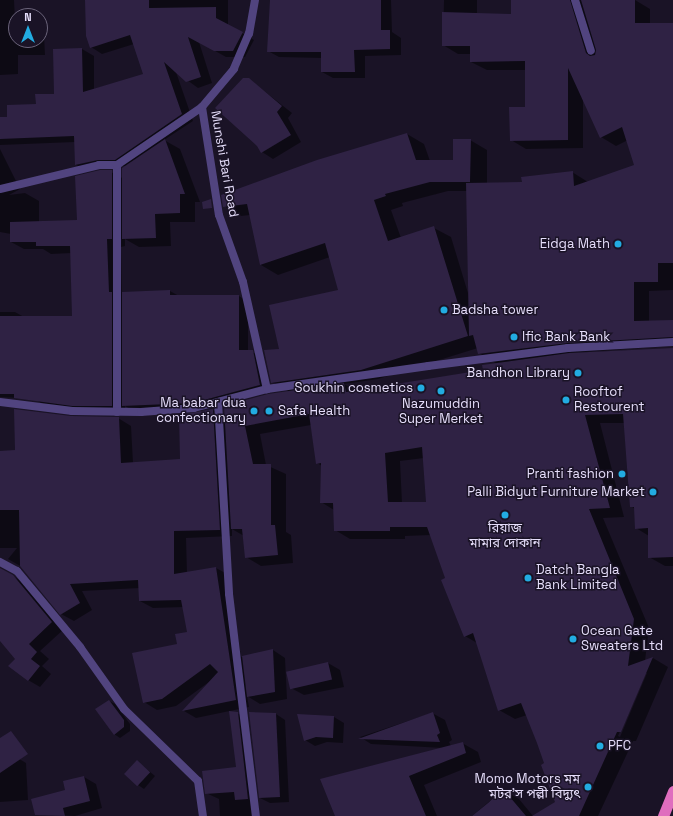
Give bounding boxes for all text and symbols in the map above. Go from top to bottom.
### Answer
north arrow [8,8,48,48]
text: N [24,10,32,24]
street label: Munshi Bari Road [207,110,241,218]
place label: Eidga Math [540,236,610,252]
marker: Eidga Math [613,239,623,249]
place label: Badsha tower [452,302,538,318]
marker: Badsha tower [439,305,449,315]
place label: Ific Bank Bank [522,329,610,345]
marker: Ific Bank Bank [509,332,519,342]
place label: Bandhon Library [467,365,570,381]
marker: Bandhon Library [573,368,583,378]
place label: Soukhin cosmetics [295,380,413,396]
marker: Soukhin cosmetics [416,383,426,393]
place label: Rooftof Restourent [574,385,644,416]
marker: Nazumuddin Super Merket [436,386,446,396]
marker: Rooftof Restourent [561,395,571,405]
place label: Ma babar dua confectionary [156,396,246,427]
place label: Nazumuddin Super Merket [399,397,483,428]
place label: Safa Health [278,403,350,419]
marker: Safa Health [263,405,275,417]
marker: Ma babar dua confectionary [249,406,259,416]
place label: Pranti fashion [527,466,614,482]
marker: Pranti fashion [617,469,627,479]
place label: Palli Bidyut Furniture Market [467,484,645,500]
marker: Palli Bidyut Furniture Market [648,487,658,497]
marker: রিয়াজ মামার দোকান [500,510,510,520]
place label: রিয়াজ মামার দোকান [469,521,541,552]
place label: Datch Bangla Bank Limited [536,563,620,594]
marker: Datch Bangla Bank Limited [523,573,533,583]
place label: Ocean Gate Sweaters Ltd [581,624,663,655]
marker: Ocean Gate Sweaters Ltd [568,634,578,644]
place label: PFC [608,738,631,754]
marker: PFC [595,741,605,751]
place label: Momo Motors মম মটর'স পল্লী বিদ্যুৎ [474,772,580,803]
marker: Momo Motors মম মটর'স পল্লী বিদ্যুৎ [583,782,593,792]

